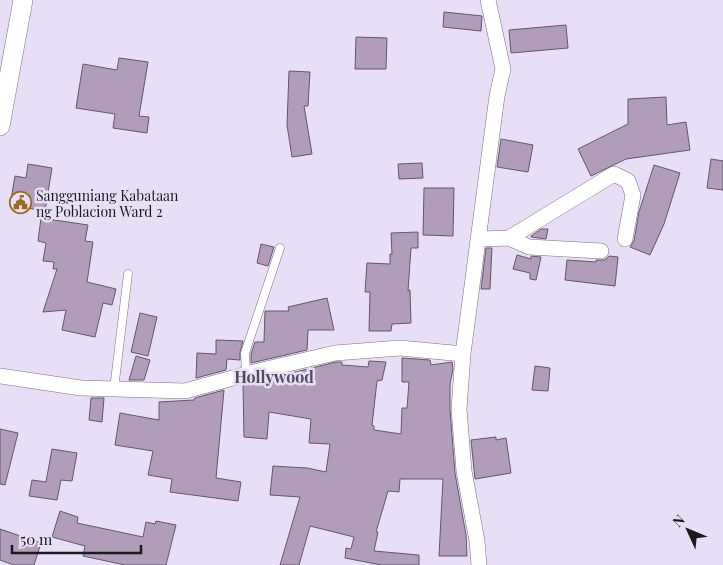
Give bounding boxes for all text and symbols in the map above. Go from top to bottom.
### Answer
place label: Sangguniang Kabataan ng Poblacion Ward 2 [36,186,179,221]
public building icon: Sangguniang Kabataan ng Poblacion Ward 2 [8,191,32,215]
district label: Hollywood [234,366,314,387]
north arrow [663,505,713,555]
text: N [668,510,689,531]
scale bar [12,522,141,554]
text: 50 m [20,529,53,549]

